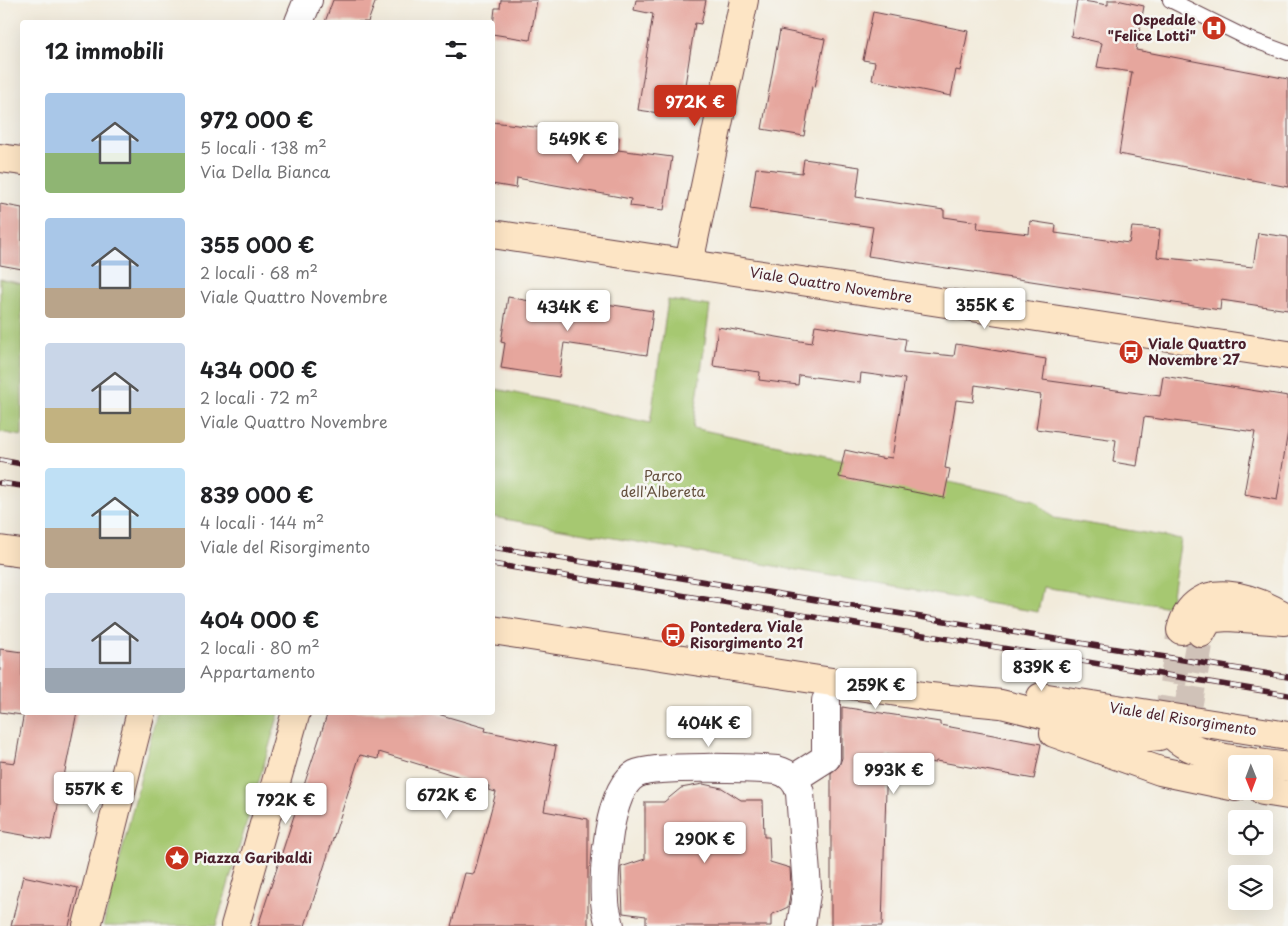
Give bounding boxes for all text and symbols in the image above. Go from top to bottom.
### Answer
place label: Ospedale "Felice Lotti" [1107,9,1196,46]
hospital icon: Ospedale "Felice Lotti" [1201,15,1227,41]
text: 12 immobili [45,34,164,66]
icon: filters [442,36,470,64]
pin: 972K € [654,84,736,127]
text: 972K € [665,89,725,113]
text: 972 000 € [200,103,313,135]
icon: home [85,113,145,173]
pin: 549K € [537,121,619,164]
text: 549K € [548,126,608,150]
text: 5 locali · 138 m² [200,135,327,159]
text: Via Della Bianca [200,159,330,183]
text: 355 000 € [200,228,314,260]
icon: home [85,238,145,298]
text: 2 locali · 68 m² [200,260,318,284]
street label: Viale Quattro Novembre [748,261,914,308]
text: Viale Quattro Novembre [200,284,388,308]
pin: 355K € [944,288,1026,330]
pin: 434K € [527,290,609,332]
text: 355K € [955,292,1015,316]
text: 434K € [537,294,599,318]
place label: Viale Quattro Novembre 27 [1148,333,1246,370]
bus stop icon: Viale Quattro Novembre 27 [1118,339,1144,365]
text: 434 000 € [200,353,317,385]
icon: home [85,363,145,423]
text: 2 locali · 72 m² [200,385,318,409]
text: Viale Quattro Novembre [200,409,388,433]
park label: Parco dell'Albereta [621,465,706,502]
text: 839 000 € [200,478,314,510]
icon: home [85,488,145,548]
text: 4 locali · 144 m² [200,510,324,534]
text: Viale del Risorgimento [200,534,370,558]
text: 404 000 € [200,603,319,635]
icon: home [85,613,145,673]
place label: Pontedera Viale Risorgimento 21 [690,616,803,653]
bus stop icon: Pontedera Viale Risorgimento 21 [660,622,686,648]
text: 2 locali · 80 m² [200,635,320,659]
pin: 839K € [1001,650,1083,692]
text: 839K € [1013,654,1071,678]
text: Appartamento [200,659,315,683]
pin: 259K € [835,668,917,710]
text: 259K € [847,672,905,696]
street label: Viale del Risorgimento [1108,696,1258,741]
pin: 404K € [668,706,750,748]
text: 404K € [677,710,741,734]
pin: 993K € [853,752,935,795]
north arrow [1228,755,1272,800]
map controls [1228,755,1273,910]
text: 993K € [864,757,924,781]
pin: 557K € [53,772,135,814]
text: 557K € [65,776,123,800]
pin: 672K € [406,778,488,820]
pin: 792K € [245,782,327,825]
text: 672K € [417,782,477,806]
text: 792K € [257,787,315,811]
button: locate [1228,810,1273,855]
pin: 290K € [664,822,746,864]
text: 290K € [675,826,735,850]
place icon: Piazza Garibaldi [164,845,190,871]
place label: Piazza Garibaldi [194,847,312,868]
button: layers [1228,865,1273,910]

